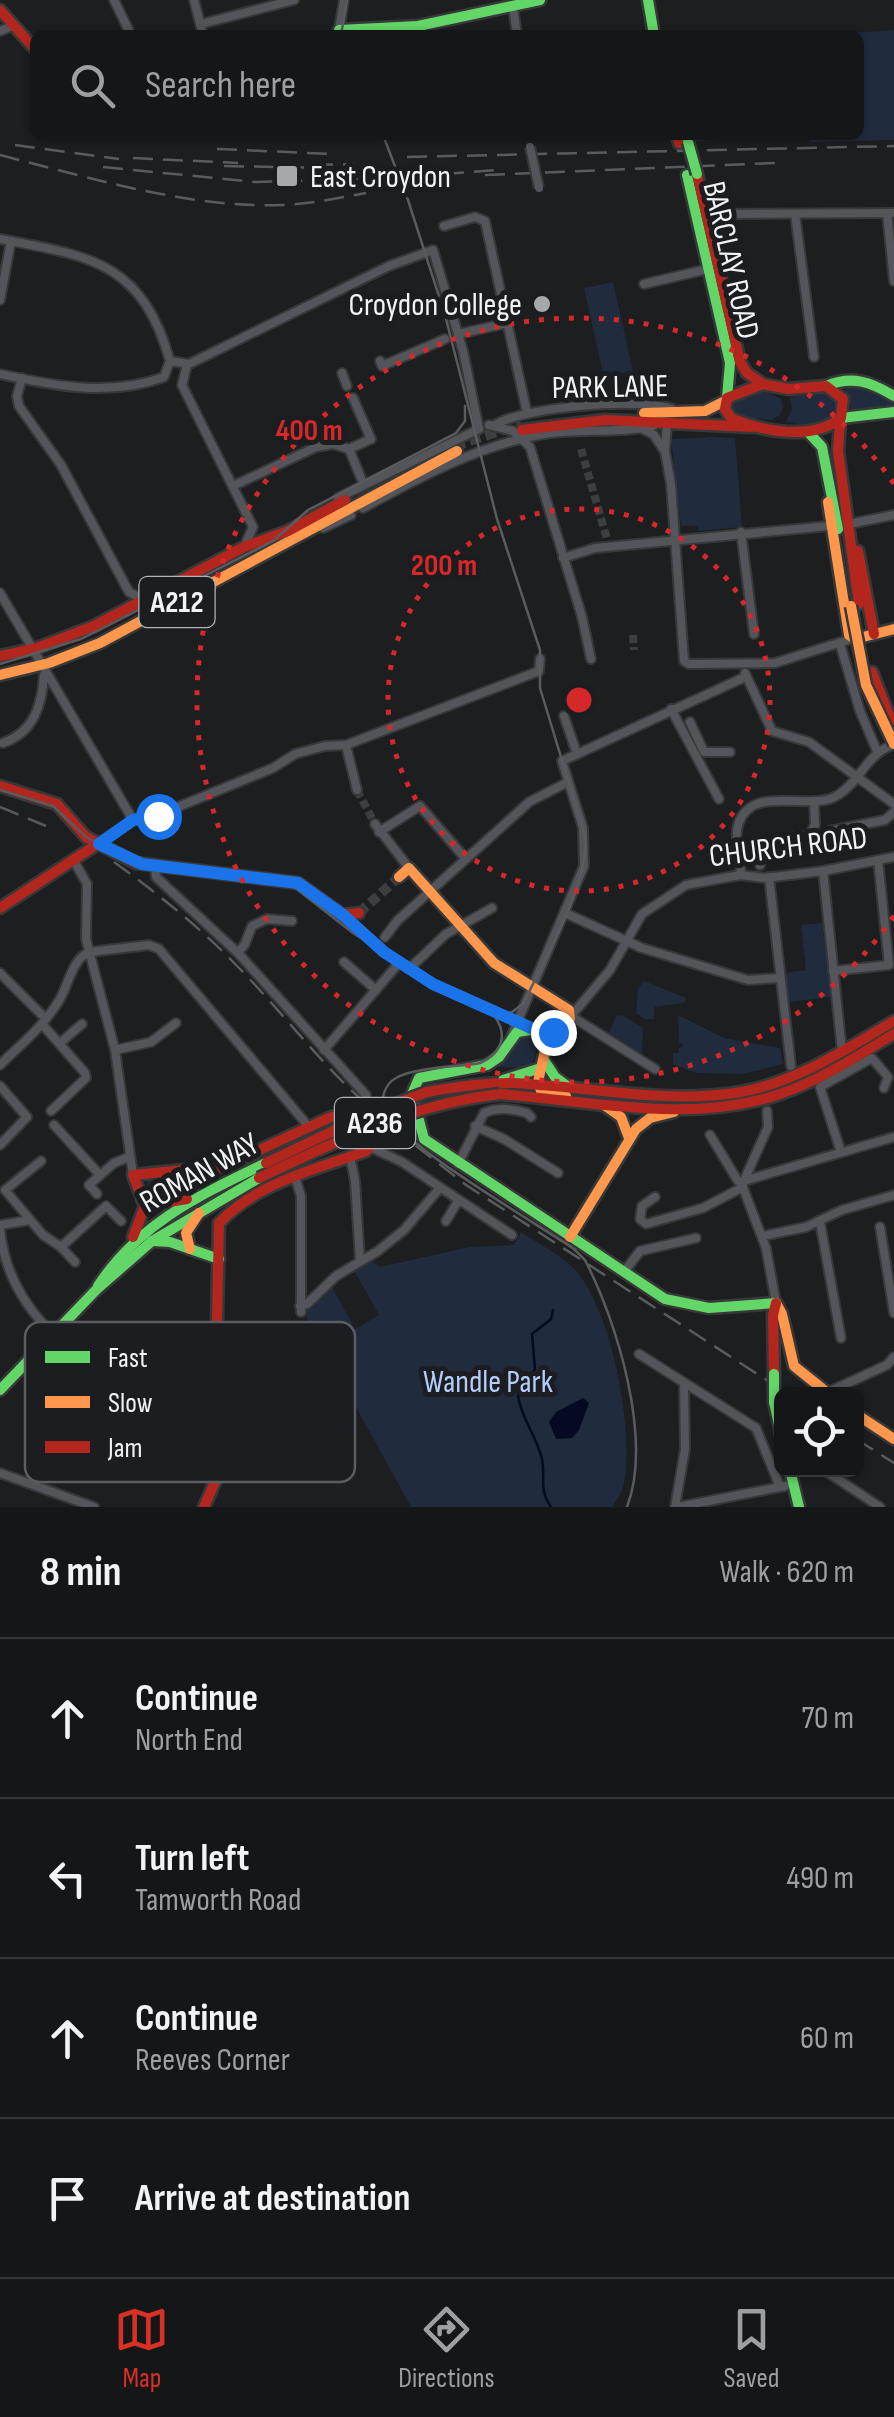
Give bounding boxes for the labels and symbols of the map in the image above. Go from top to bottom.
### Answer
place label: East Croydon [310,158,451,197]
marker: East Croydon [274,163,300,189]
street label: BARCLAY ROAD [693,178,768,343]
place label: Croydon College [349,286,522,325]
marker: Croydon College [531,293,553,315]
street label: PARK LANE [552,367,668,408]
text: 400 m [275,413,343,449]
text: 200 m [411,548,477,584]
road number: A212 [140,577,214,627]
centre of rings [561,682,597,718]
route start [136,794,182,840]
street label: CHURCH ROAD [707,818,869,877]
route end [531,1010,577,1056]
road number: A236 [335,1098,415,1148]
street label: ROMAN WAY [133,1124,267,1222]
legend [25,1322,355,1482]
text: Fast [108,1342,147,1375]
park label: Wandle Park [423,1363,553,1402]
text: Slow [108,1387,153,1420]
text: Jam [107,1432,143,1465]

